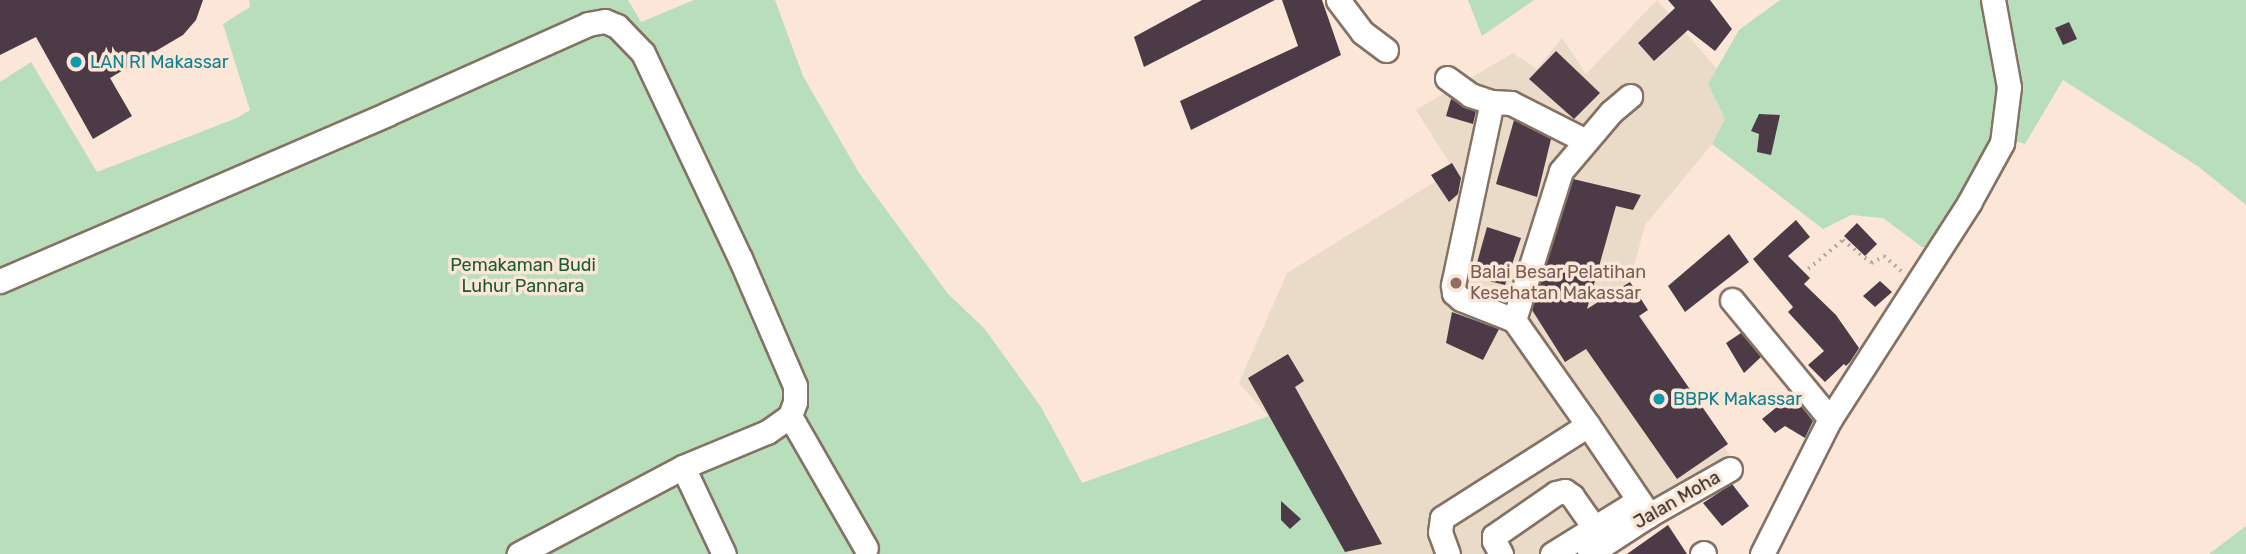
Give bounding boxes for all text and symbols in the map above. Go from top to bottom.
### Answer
place label: LAN RI Makassar [90,51,229,73]
marker: LAN RI Makassar [68,54,84,70]
park label: Pemakaman Budi Luhur Pannara [450,255,596,298]
place label: Balai Besar Pelatihan Kesehatan Makassar [1470,262,1646,304]
marker: Balai Besar Pelatihan Kesehatan Makassar [1448,275,1464,291]
place label: BBPK Makassar [1673,388,1802,410]
marker: BBPK Makassar [1651,391,1667,407]
street label: Jalan Moha [1630,467,1724,533]

